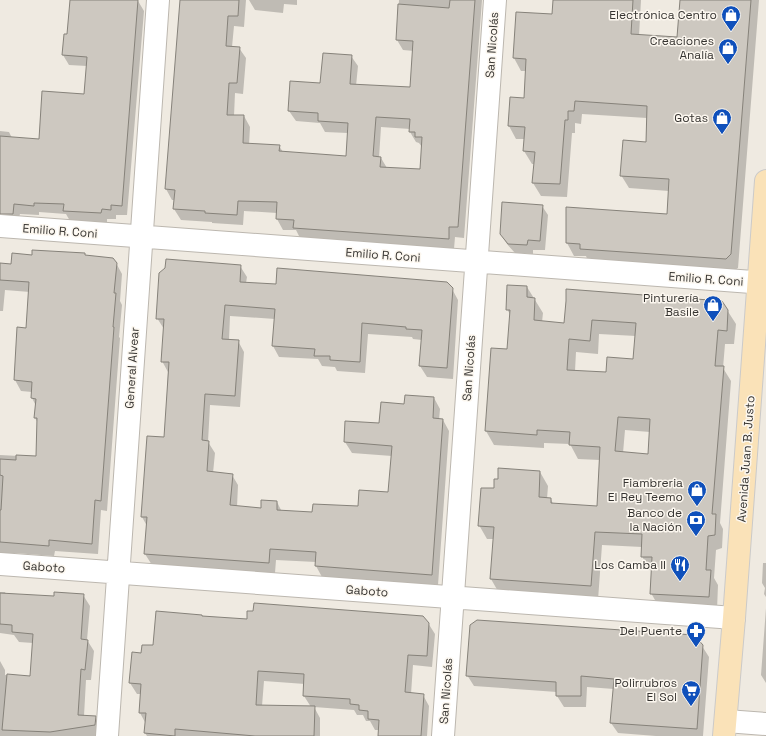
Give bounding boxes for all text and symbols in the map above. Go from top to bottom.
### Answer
shop icon: Electrónica Centro [720,4,742,32]
place label: Electrónica Centro [609,7,717,23]
street label: San Nicolás [482,11,502,79]
place label: Creaciones Analía [650,33,714,63]
shop icon: Creaciones Analía [717,37,739,65]
shop icon: Gotas [711,107,733,135]
place label: Gotas [674,110,708,126]
street label: Emilio R. Coni [22,220,98,242]
street label: Emilio R. Coni [345,244,421,266]
street label: Emilio R. Coni [668,268,744,290]
place label: Pinturería Basile [643,290,699,320]
shop icon: Pinturería Basile [702,294,724,322]
street label: General Alvear [121,326,143,409]
street label: San Nicolás [459,334,479,402]
street label: Avenida Juan B. Justo [734,395,758,523]
place label: Fiambreria El Rey Teemo [608,475,683,505]
shop icon: Fiambreria El Rey Teemo [686,479,708,507]
place label: Banco de la Nación [627,505,682,535]
bank icon: Banco de la Nación [685,509,707,537]
restaurant icon: Los Camba II [669,554,691,582]
place label: Los Camba II [594,557,666,573]
street label: Gaboto [22,558,66,576]
street label: Gaboto [345,582,389,600]
pharmacy icon: Del Puente [685,620,707,648]
place label: Del Puente [620,623,682,639]
street label: San Nicolás [436,657,456,725]
place label: Polirrubros El Sol [615,675,677,705]
supermarket icon: Polirrubros El Sol [680,679,702,707]

